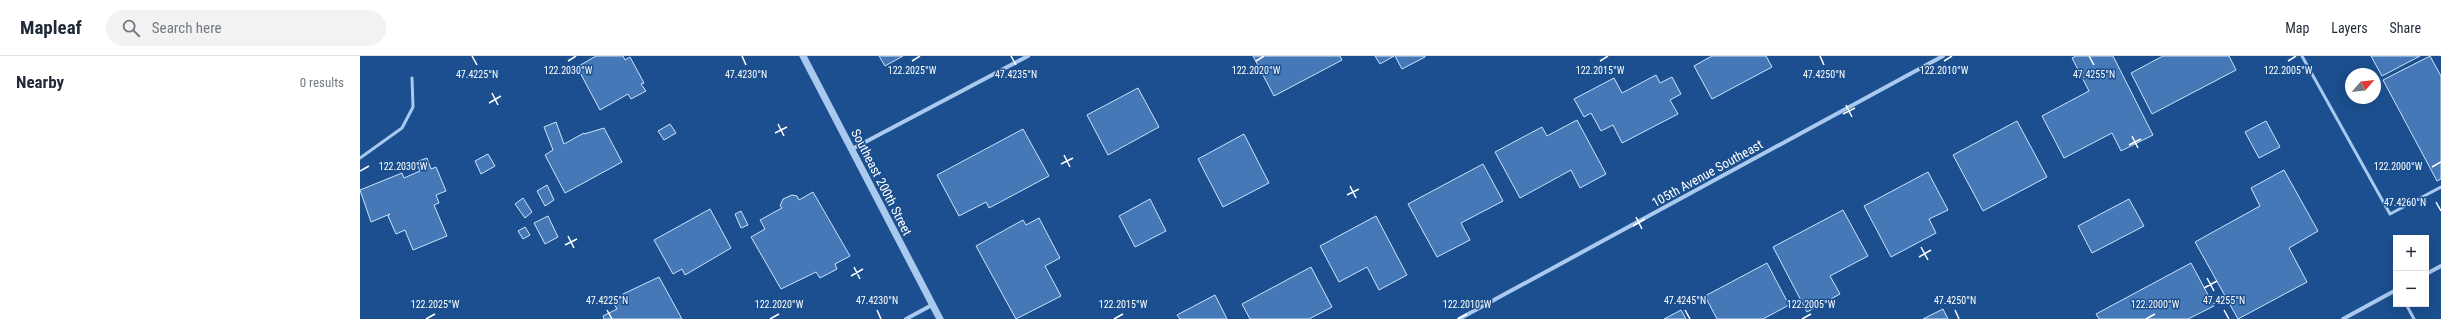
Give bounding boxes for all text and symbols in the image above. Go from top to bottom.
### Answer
search box [106,10,386,46]
text: Mapleaf [20,16,82,39]
icon: search [120,17,142,39]
text: Search here [152,19,222,37]
text: Map [2285,20,2309,36]
text: Layers [2331,20,2368,36]
text: Share [2390,20,2421,36]
text: 122.2030°W [544,65,593,76]
text: 122.2025°W [888,65,937,76]
text: 122.2020°W [1232,65,1281,76]
text: 122.2015°W [1576,65,1625,76]
text: 122.2010°W [1920,65,1969,76]
text: 122.2005°W [2264,65,2313,76]
north arrow [2345,68,2381,104]
text: 47.4225°N [456,69,498,80]
text: 47.4230°N [725,69,767,80]
text: 47.4235°N [995,69,1037,80]
text: 47.4250°N [1803,69,1845,80]
text: 47.4255°N [2073,69,2115,80]
text: Nearby [16,72,64,92]
text: 0 results [300,75,344,90]
street label: Southeast 200th Street [848,126,915,238]
street label: 105th Avenue Southeast [1649,137,1765,210]
text: 122.2030°W [379,161,428,172]
text: 122.2000°W [2374,161,2423,172]
text: 47.4260°N [2384,197,2426,208]
map controls [2393,235,2429,307]
button: + [2393,235,2429,271]
button: − [2393,271,2429,307]
text: 47.4225°N [586,295,628,306]
text: 47.4230°N [856,295,898,306]
text: 47.4245°N [1664,295,1706,306]
text: 47.4250°N [1934,295,1976,306]
text: 47.4255°N [2203,295,2245,306]
text: 122.2025°W [411,299,460,310]
text: 122.2020°W [755,299,804,310]
text: 122.2015°W [1099,299,1148,310]
text: 122.2010°W [1443,299,1492,310]
text: 122.2005°W [1787,299,1836,310]
text: 122.2000°W [2131,299,2180,310]

